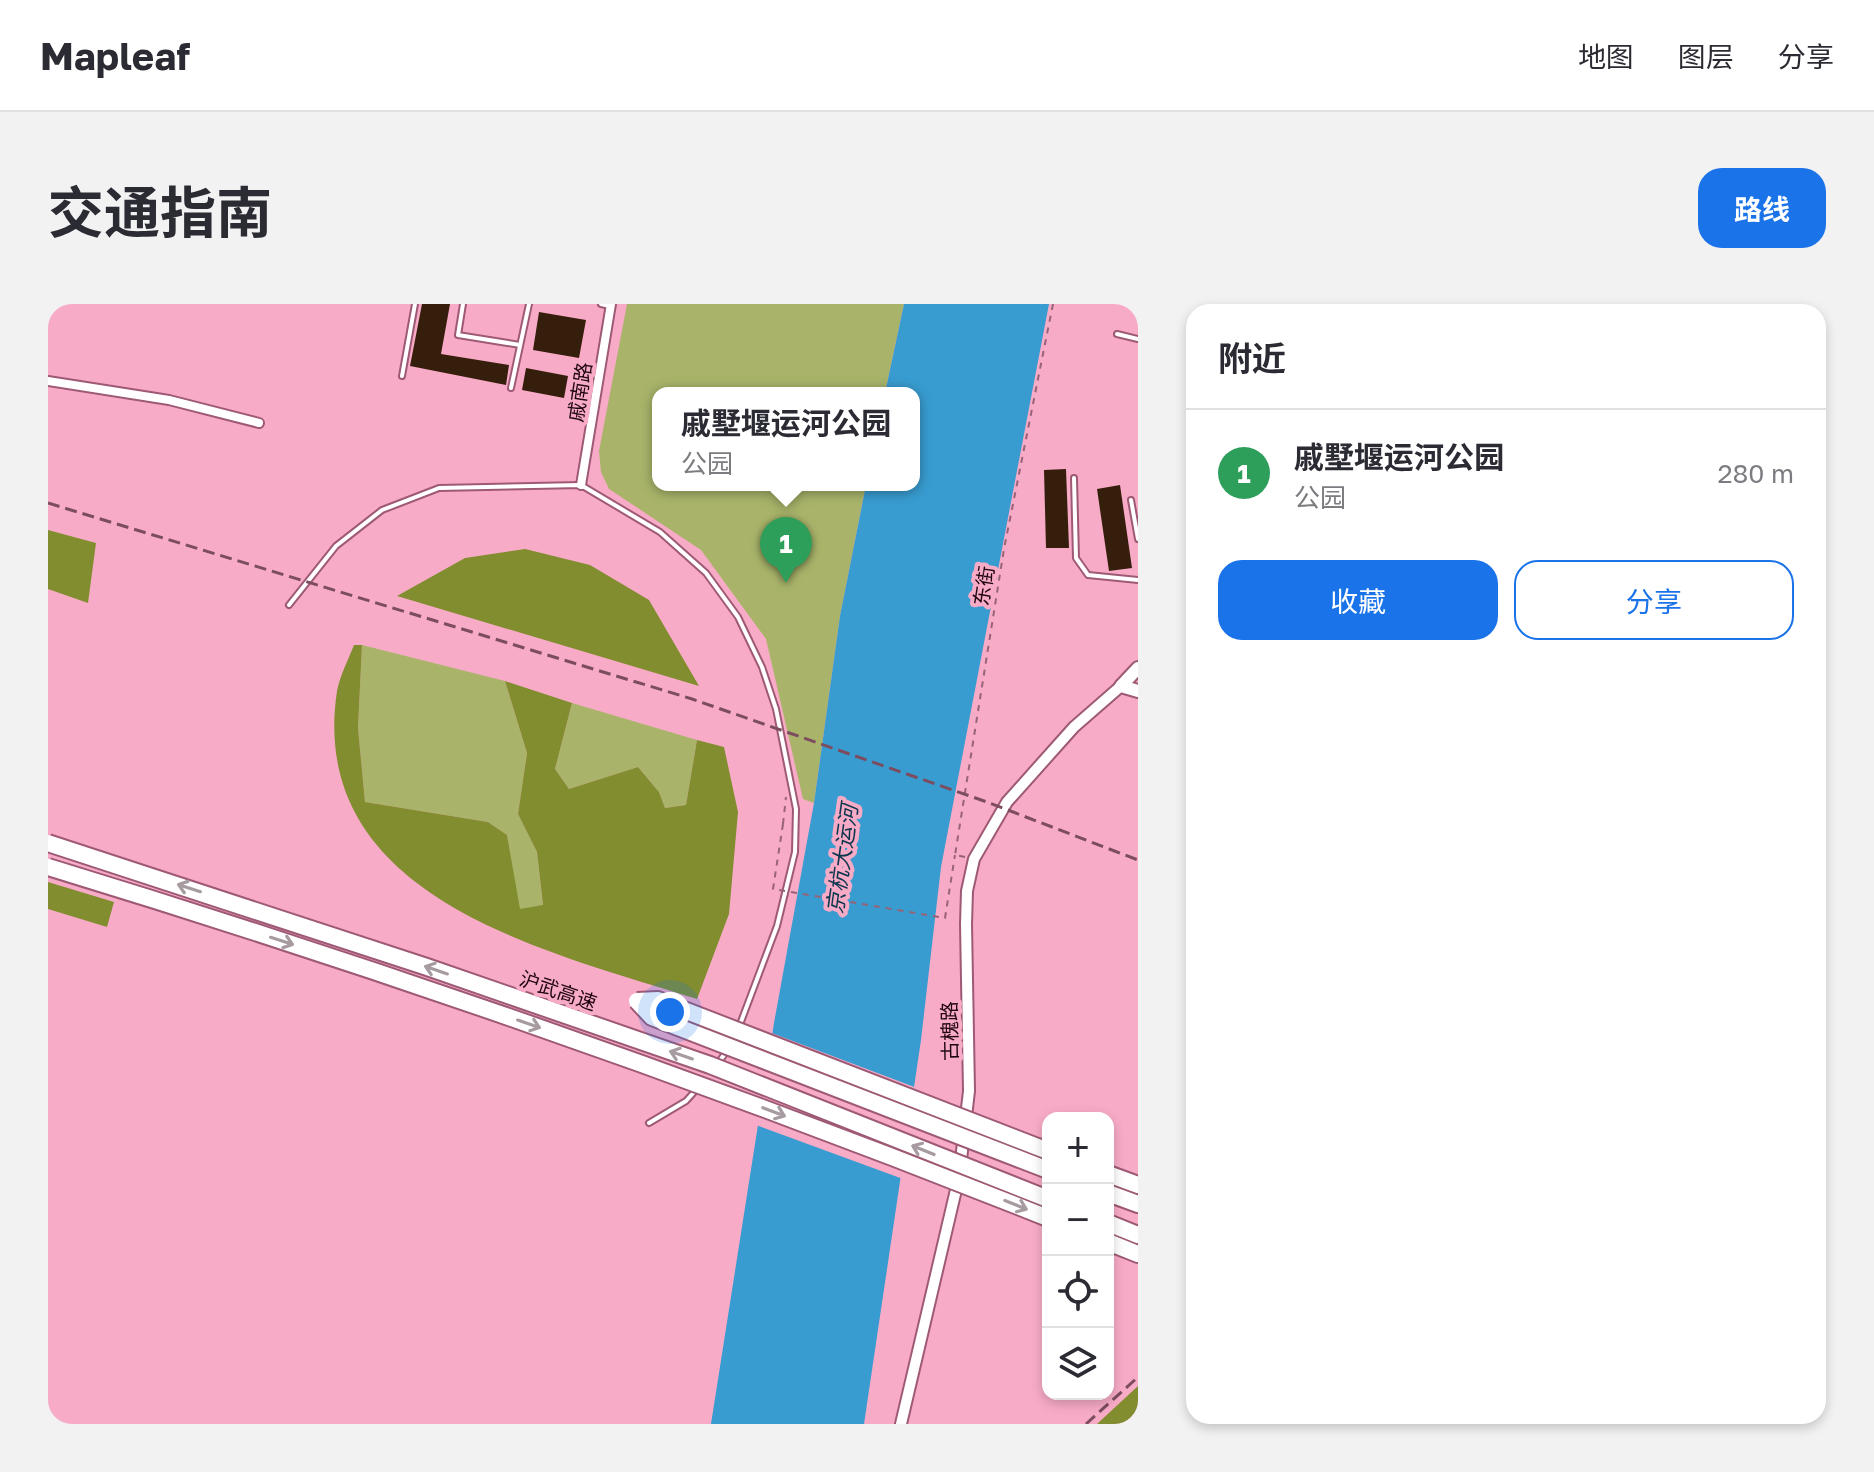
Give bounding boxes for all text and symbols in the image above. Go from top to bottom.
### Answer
text: Mapleaf [40,33,190,78]
text: 地图 [1578,40,1634,73]
text: 图层 [1678,40,1734,73]
text: 分享 [1778,40,1834,73]
button: 路线 [1698,168,1826,248]
text: 交通指南 [48,178,272,245]
text: 附近 [1218,338,1286,378]
street label: 戚南路 [562,360,596,423]
popup [652,387,920,491]
text: 戚墅堰运河公园 [681,405,891,441]
text: 戚墅堰运河公园 [1294,439,1504,475]
text: 公园 [681,448,733,479]
text: 1 [1237,458,1251,489]
text: 280 m [1717,458,1794,489]
text: 公园 [1294,482,1346,513]
pin: 1 [760,517,812,583]
button: 收藏 [1218,560,1498,640]
button: 分享 [1514,560,1794,640]
street label: 东街 [968,564,998,607]
water label: 京杭大运河 [820,799,863,915]
one-way arrow [176,880,201,895]
one-way arrow [270,935,295,950]
one-way arrow [423,961,448,976]
street label: 沪武高速 [517,966,600,1014]
your location [650,992,690,1032]
street label: 古槐路 [936,1001,962,1061]
one-way arrow [516,1018,541,1033]
one-way arrow [670,1047,694,1061]
one-way arrow [761,1106,786,1120]
map controls [1042,1112,1114,1400]
button: + [1042,1112,1114,1184]
one-way arrow [911,1141,936,1156]
button: − [1042,1184,1114,1256]
one-way arrow [1003,1199,1028,1213]
button: locate [1042,1256,1114,1328]
button: layers [1042,1328,1114,1400]

